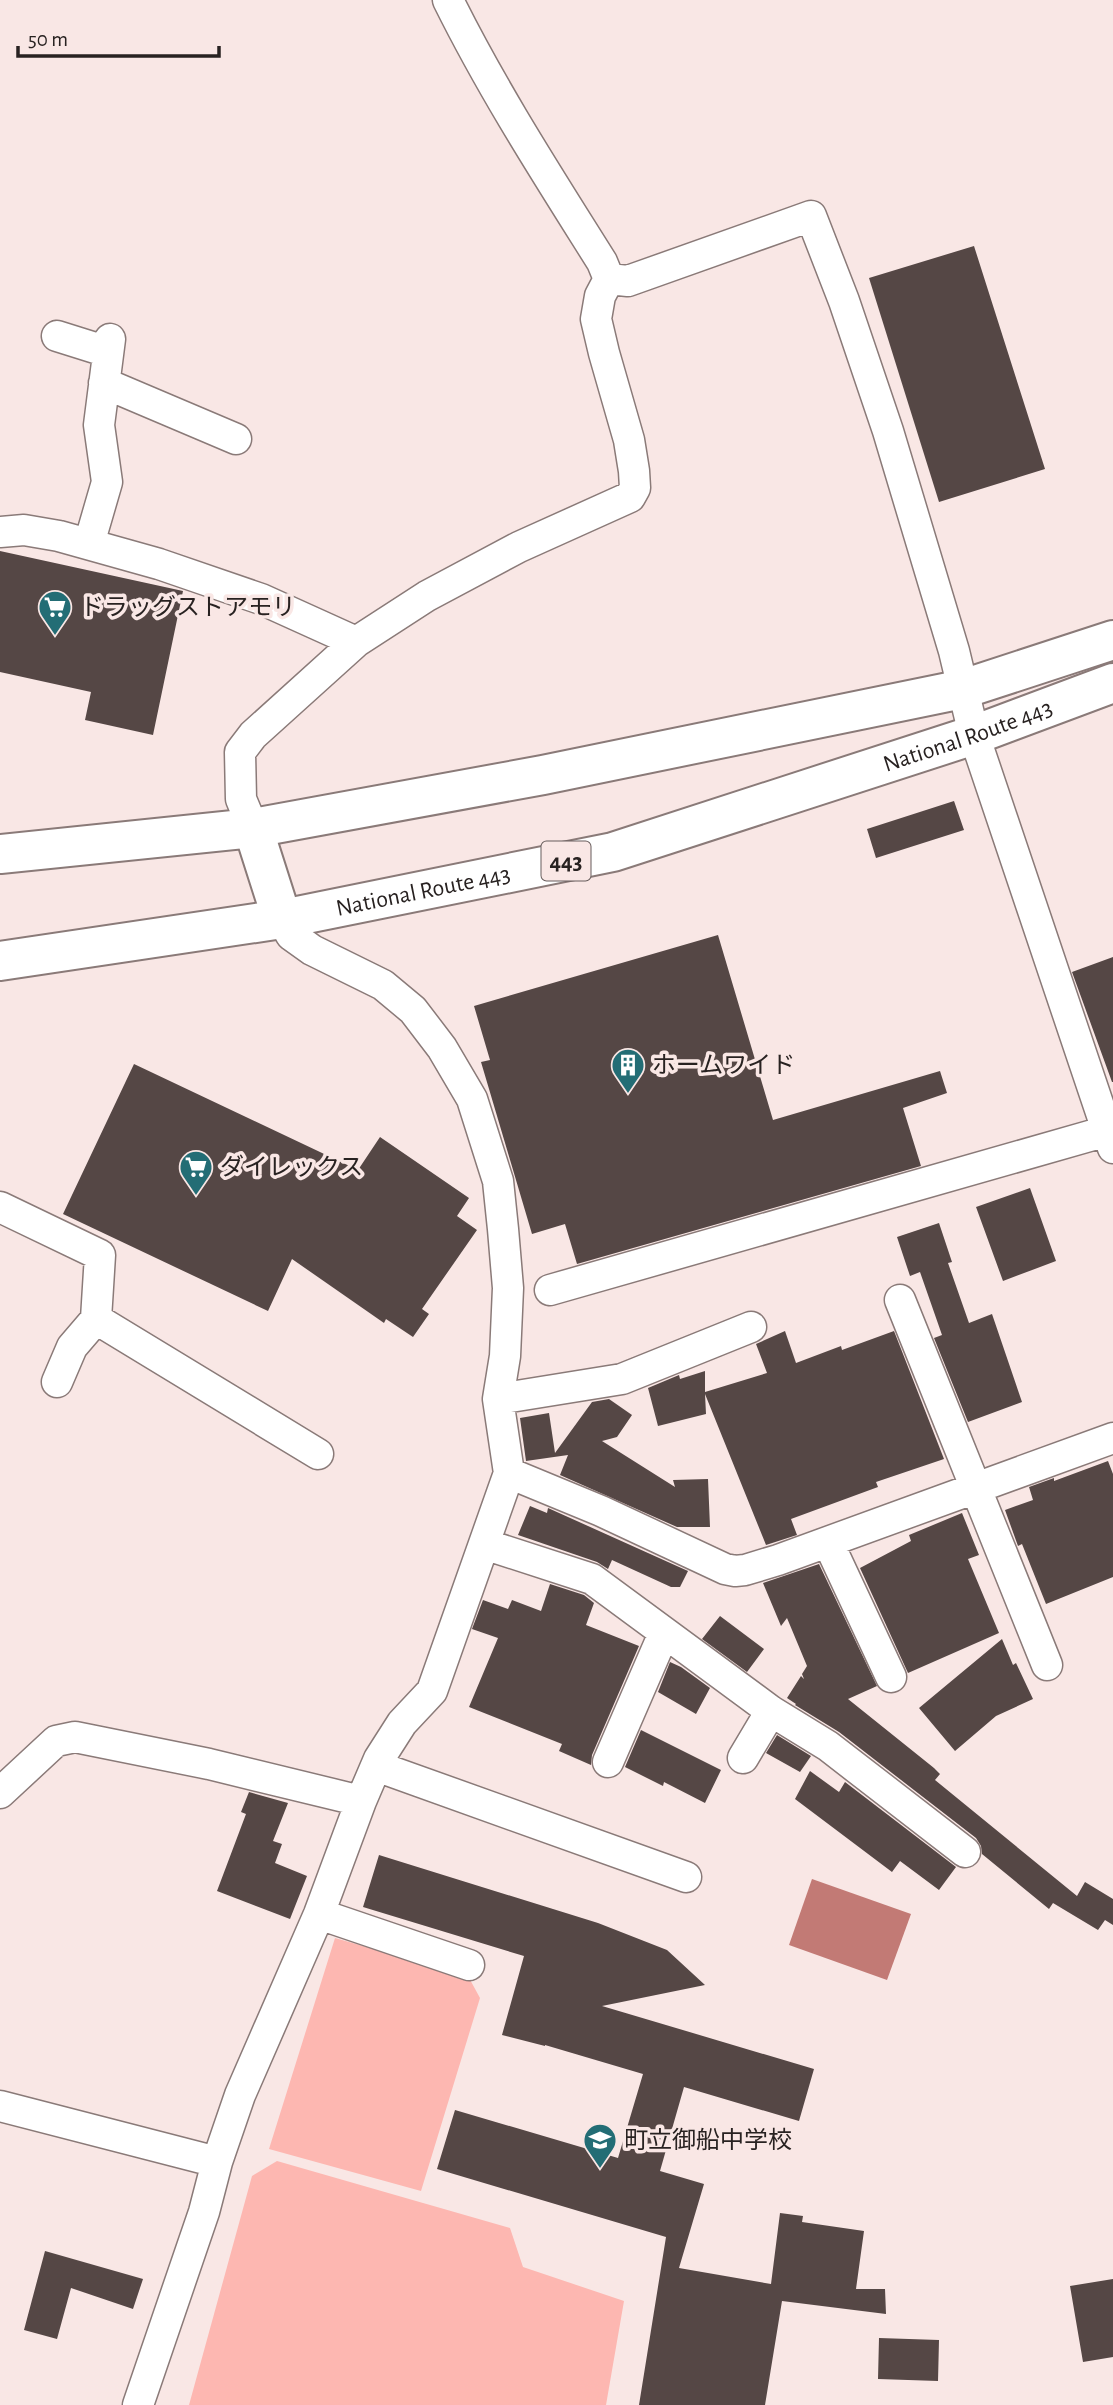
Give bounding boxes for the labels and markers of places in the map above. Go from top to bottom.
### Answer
supermarket icon: ドラッグストアモリ [36,588,74,637]
place label: ドラッグストアモリ [80,594,296,620]
building icon: ホームワイド [609,1046,647,1095]
place label: ホームワイド [652,1054,795,1078]
supermarket icon: ダイレックス [177,1148,215,1197]
place label: ダイレックス [220,1154,363,1180]
school or university icon: 町立御船中学校 [581,2121,619,2170]
place label: 町立御船中学校 [624,2127,792,2153]

